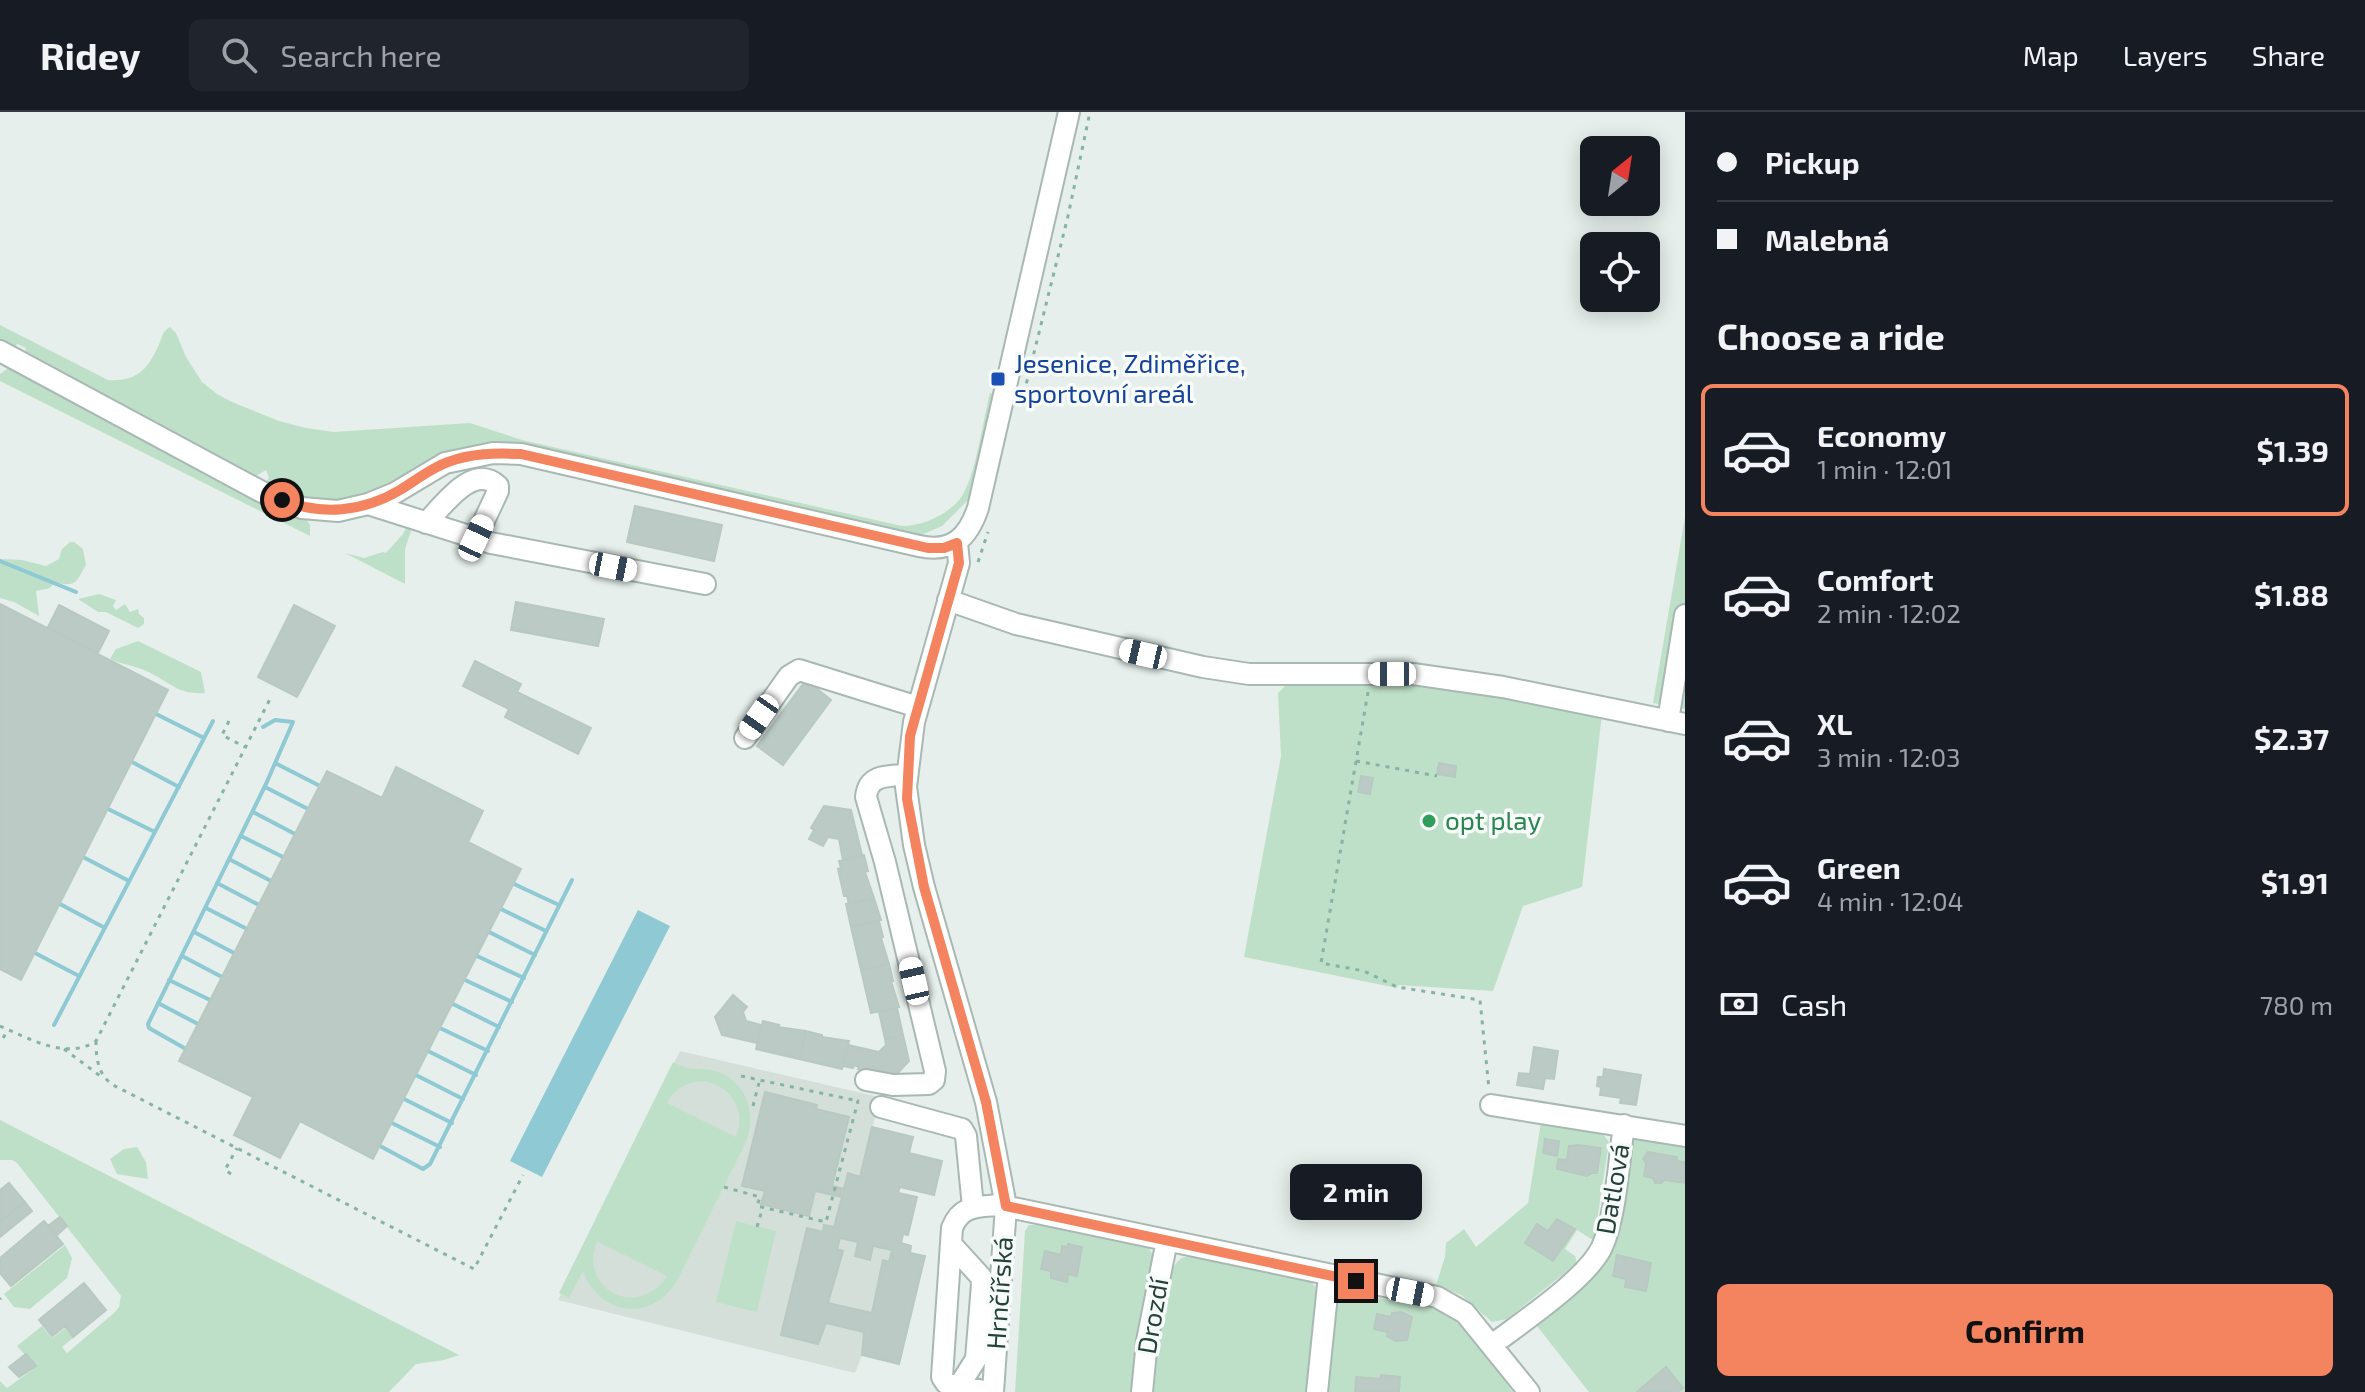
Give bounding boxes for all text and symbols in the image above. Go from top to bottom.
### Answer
search box [189,19,749,91]
text: Ridey [40,32,141,78]
icon: search [217,33,261,77]
text: Search here [281,37,442,73]
text: Map [2023,38,2079,72]
text: Layers [2123,38,2208,72]
text: Share [2252,38,2325,72]
north arrow [1580,136,1660,216]
map controls [1580,136,1660,312]
text: Pickup [1765,144,1860,180]
text: Malebná [1765,221,1889,257]
button: locate [1580,232,1660,312]
text: Choose a ride [1717,314,1945,357]
place label: Jesenice, Zdiměřice, sportovní areál [1014,347,1246,408]
marker: Jesenice, Zdiměřice, sportovní areál [989,370,1007,388]
icon: car [1721,414,1793,486]
text: Economy [1817,417,1946,453]
text: $1.39 [2257,432,2329,468]
text: 1 min · 12:01 [1817,453,1952,484]
route start [264,482,300,518]
car [455,511,497,565]
car [587,551,639,583]
icon: car [1721,558,1793,630]
text: Comfort [1817,561,1934,597]
text: $1.88 [2254,576,2329,612]
text: 2 min · 12:02 [1817,597,1961,628]
car [1117,637,1169,671]
car [1368,662,1416,686]
car [735,690,783,744]
icon: car [1721,702,1793,774]
text: XL [1817,705,1852,741]
text: $2.37 [2254,720,2329,756]
text: 3 min · 12:03 [1817,741,1961,772]
place label: opt play [1445,804,1542,835]
marker: opt play [1420,812,1438,830]
icon: car [1721,846,1793,918]
text: Green [1817,849,1901,885]
text: $1.91 [2261,864,2329,900]
text: 4 min · 12:04 [1817,885,1964,916]
car [897,955,931,1007]
icon: cash [1717,982,1761,1026]
text: Cash [1781,986,1847,1022]
text: 780 m [2260,989,2333,1020]
street label: Datlová [1588,1141,1635,1237]
callout: 2 min [1290,1165,1422,1221]
text: 2 min [1323,1176,1389,1207]
street label: Hrnčířská [979,1235,1018,1350]
route end [1338,1263,1374,1299]
street label: Drozdí [1130,1274,1174,1356]
car [1384,1276,1436,1308]
button: Confirm [1717,1284,2333,1376]

